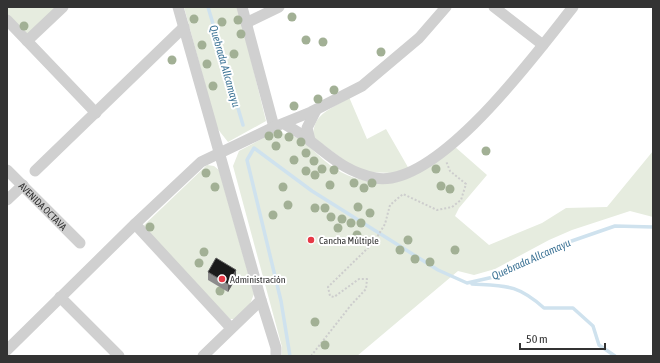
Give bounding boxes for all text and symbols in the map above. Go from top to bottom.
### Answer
water label: Quebrada Allcamayu [208,24,243,109]
street label: AVENIDA OCTAVA [17,180,69,233]
marker: Cancha Múltiple [306,235,316,245]
place label: Cancha Múltiple [319,235,379,246]
water label: Quebrada Allcamayu [490,236,573,282]
marker: Administración [217,274,227,284]
place label: Administración [230,274,286,285]
scale bar [520,325,605,351]
text: 50 m [526,332,548,346]

